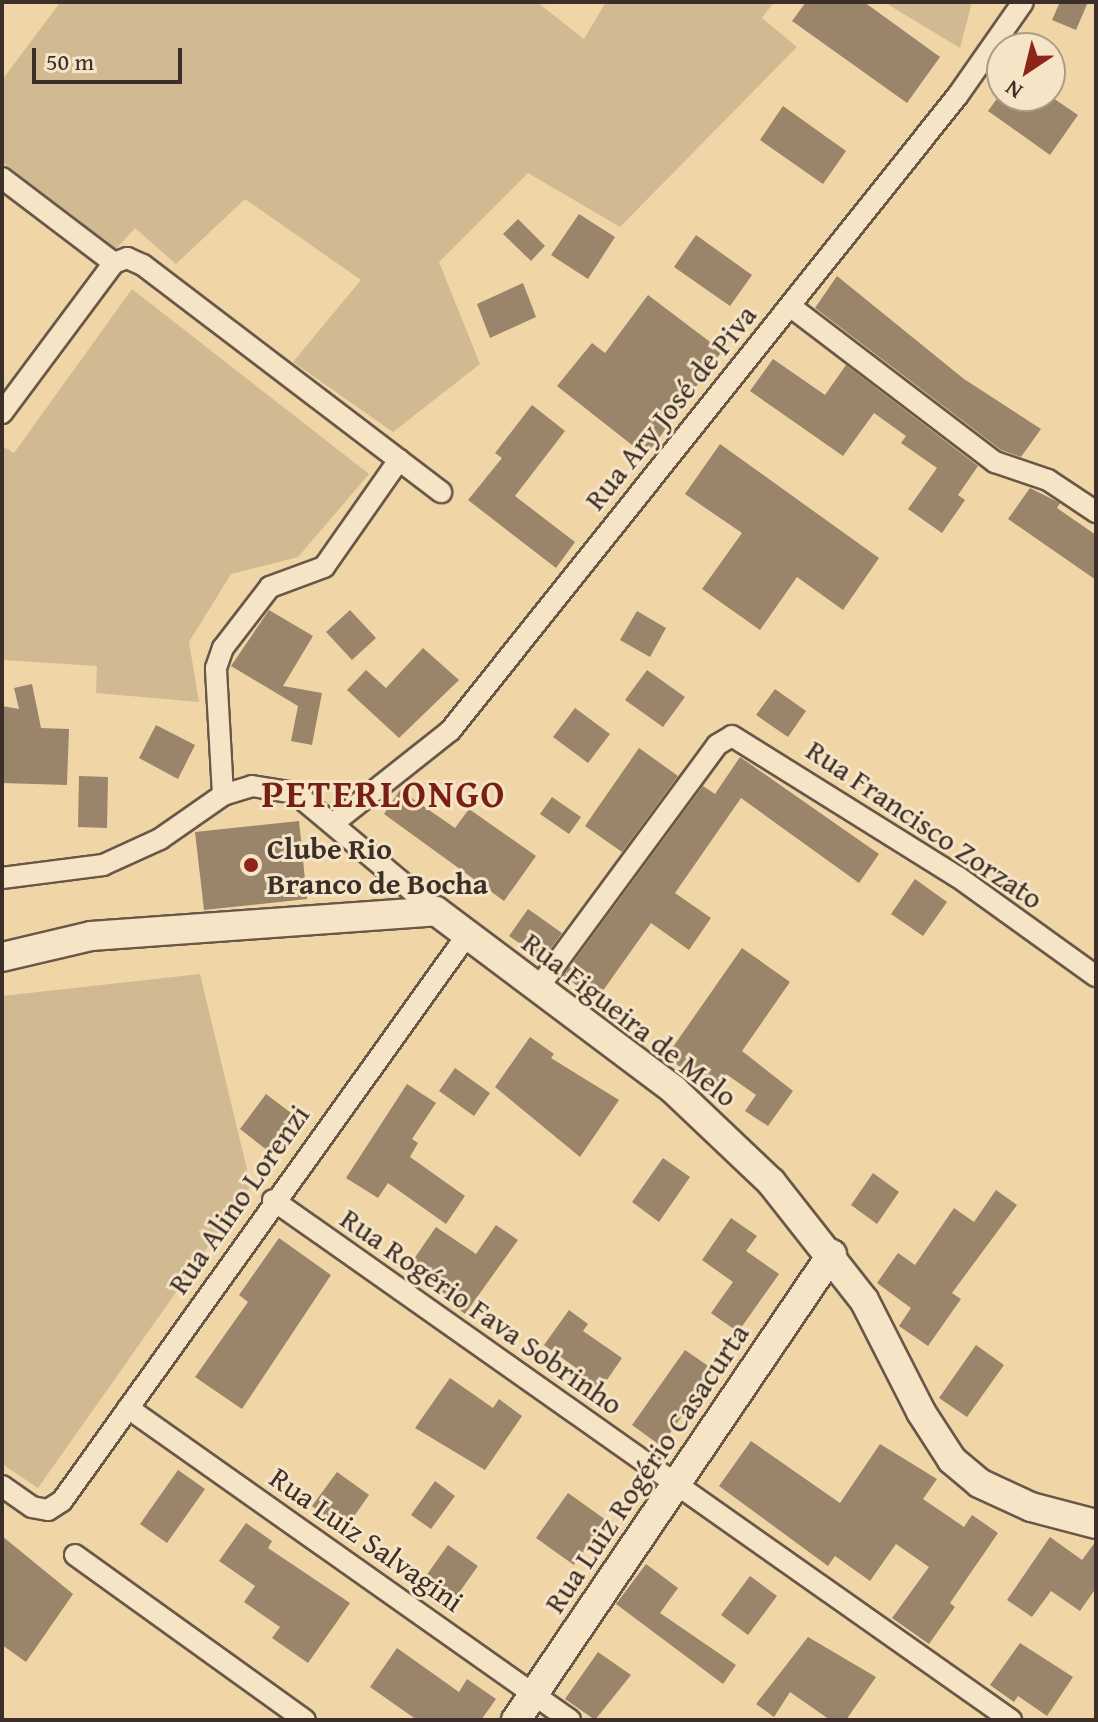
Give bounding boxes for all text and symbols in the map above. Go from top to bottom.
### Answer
scale bar [36,32,186,82]
north arrow [986,32,1066,112]
text: 50 m [46,44,94,79]
text: N [998,73,1029,107]
street label: Rua Ary José de Piva [576,297,764,517]
street label: Rua Francisco Zorzato [800,731,1050,917]
district label: PETERLONGO [262,771,506,817]
place label: Clube Rio Branco de Bocha [267,830,488,900]
marker: Clube Rio Branco de Bocha [242,856,260,874]
street label: Rua Figueira de Melo [515,924,745,1114]
street label: Rua Alino Lorenzi [159,1098,317,1300]
street label: Rua Rogério Fava Sobrinho [334,1200,630,1422]
street label: Rua Luiz Rogério Casacurta [536,1317,756,1619]
street label: Rua Luiz Salvagini [263,1459,471,1619]

